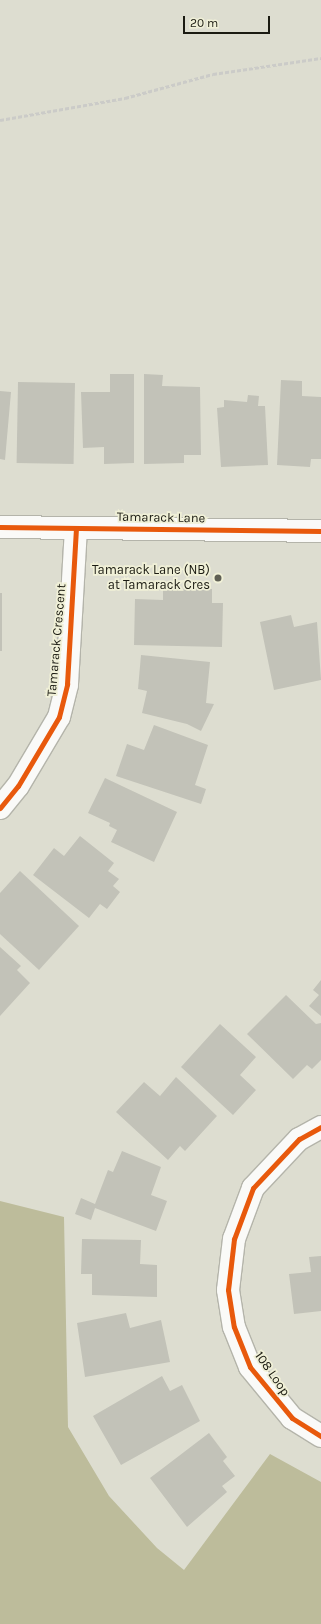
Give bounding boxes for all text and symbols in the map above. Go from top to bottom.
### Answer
scale bar [185,8,272,34]
text: 20 m [190,16,218,30]
street label: Tamarack Lane [117,509,205,527]
place label: Tamarack Lane (NB) at Tamarack Cres [92,563,210,594]
marker: Tamarack Lane (NB) at Tamarack Cres [213,573,223,583]
street label: Tamarack Crescent [44,583,70,697]
street label: 108 Loop [251,1349,293,1399]

